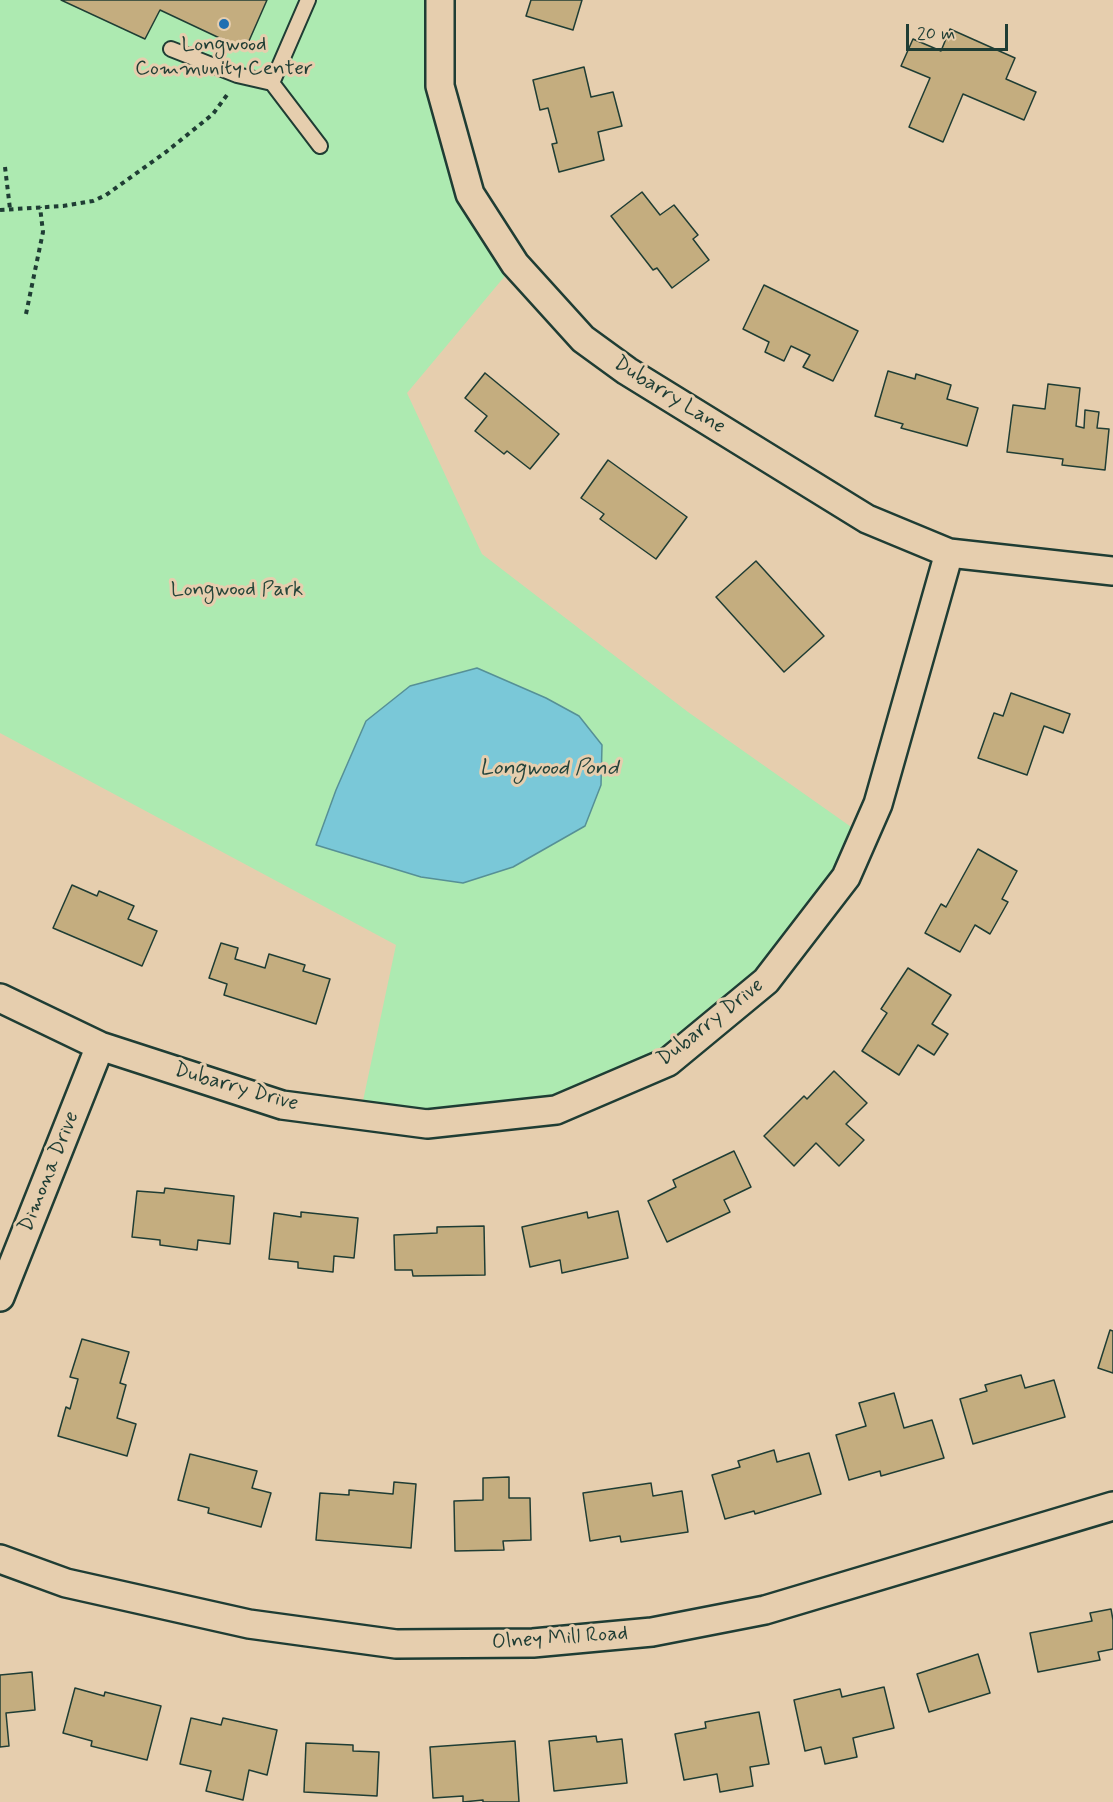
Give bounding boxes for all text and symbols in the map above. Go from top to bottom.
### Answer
scale bar [909,12,1011,50]
marker: Longwood Community Center [217,17,231,31]
text: 20 m [917,22,955,46]
place label: Longwood Community Center [135,33,313,83]
street label: Dubarry Lane [608,352,730,440]
park label: Longwood Park [171,578,303,604]
water label: Longwood Pond [480,756,618,782]
street label: Dubarry Drive [653,974,769,1072]
street label: Dubarry Drive [171,1058,301,1118]
street label: Dimona Drive [14,1108,86,1236]
street label: Olney Mill Road [491,1622,629,1656]

